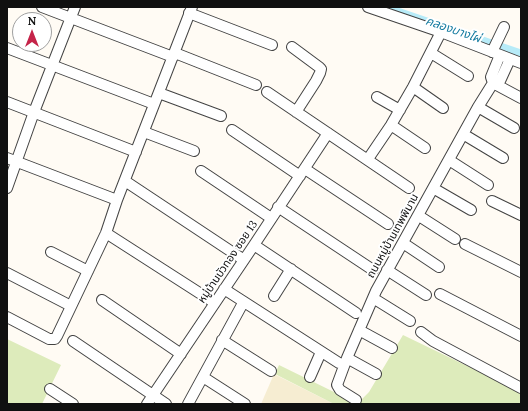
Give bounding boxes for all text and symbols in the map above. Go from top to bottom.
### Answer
north arrow [12,12,52,52]
text: N [28,14,36,28]
water label: คลองบางไผ่ [423,14,483,46]
street label: ถนนหมู่บ้านเทพพิมาน [364,192,422,280]
street label: หมู่บ้านบัวทอง ซอย 13 [195,218,261,306]

